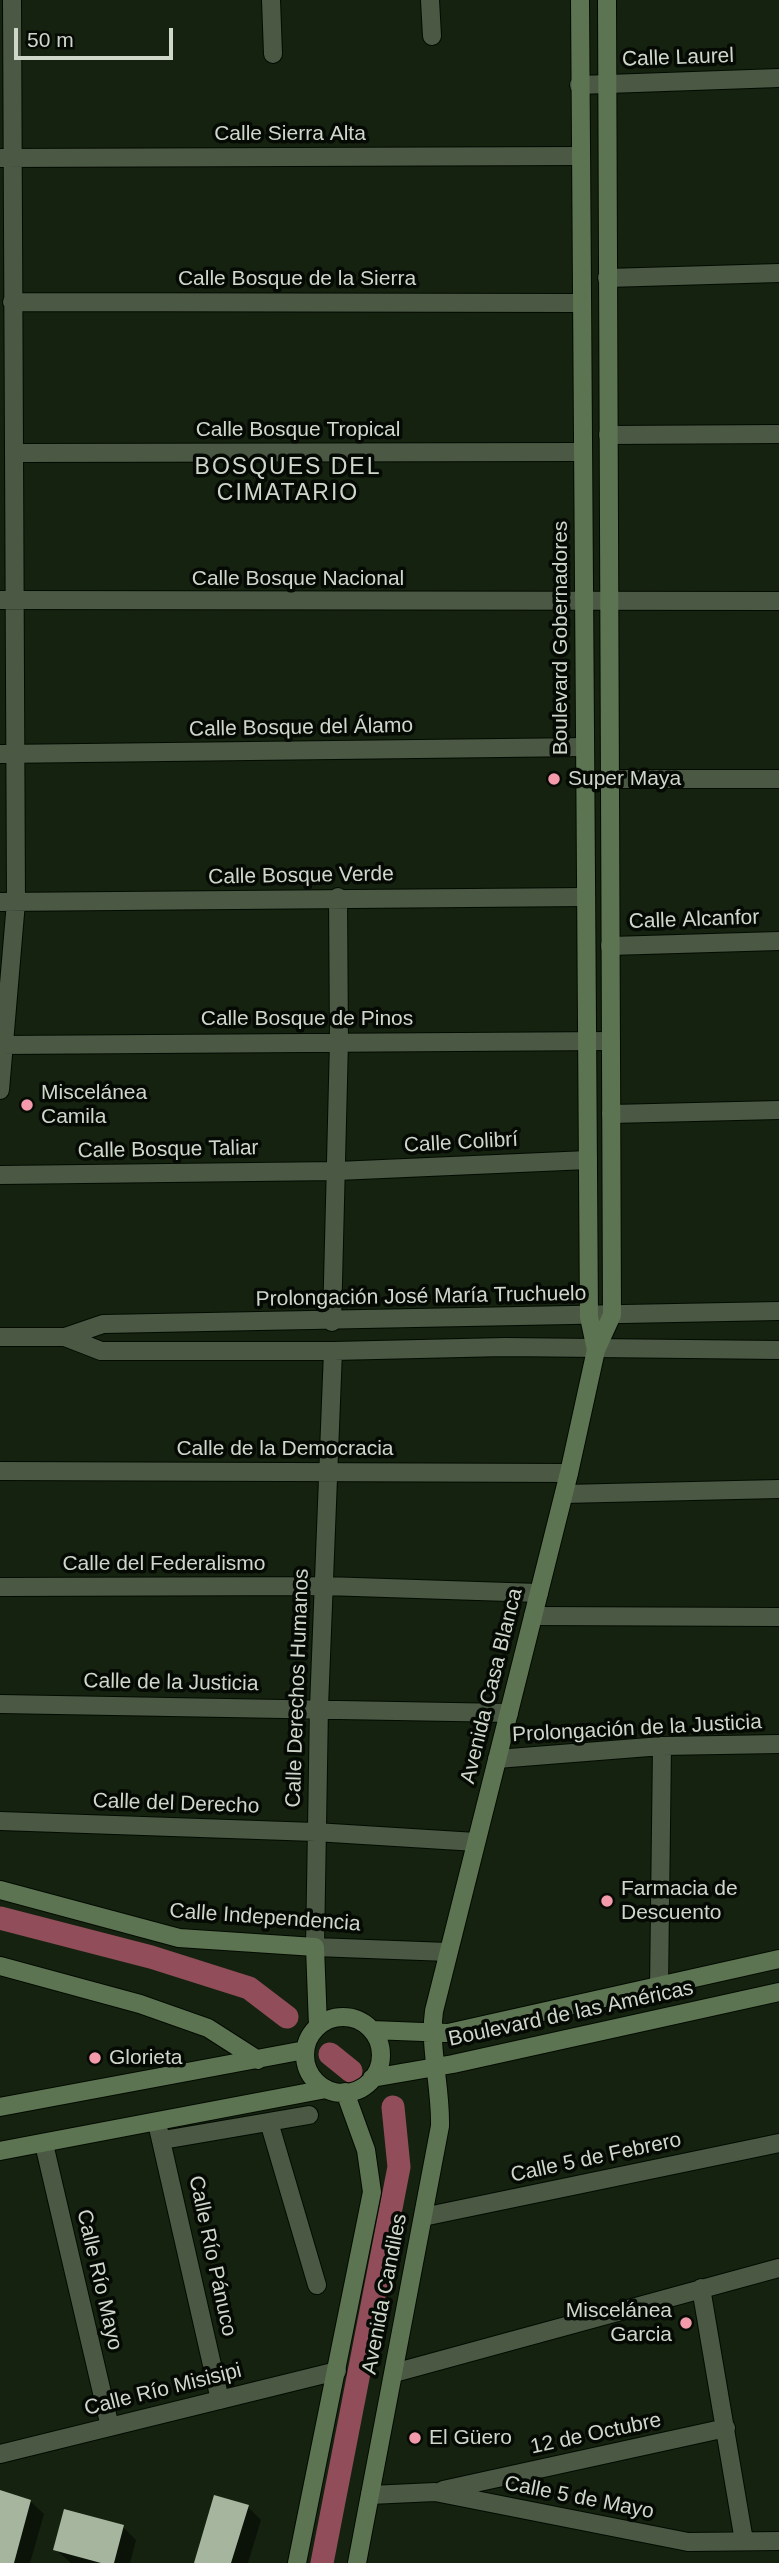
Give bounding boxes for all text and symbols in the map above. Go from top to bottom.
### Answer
scale bar [18,14,177,58]
text: 50 m [27,28,74,51]
street label: Calle Laurel [622,43,734,73]
street label: Calle Sierra Alta [214,121,366,147]
street label: Calle Bosque de la Sierra [178,266,416,292]
street label: Calle Bosque Tropical [196,417,400,443]
district label: BOSQUES DEL CIMATARIO [196,454,380,508]
street label: Boulevard Gobernadores [548,521,574,755]
street label: Calle Bosque Nacional [192,566,404,592]
street label: Calle Bosque del Álamo [189,713,413,743]
place label: Super Maya [568,766,681,792]
marker: Super Maya [546,771,562,787]
street label: Calle Bosque Verde [208,862,394,890]
street label: Calle Alcanfor [628,905,760,935]
street label: Calle Bosque de Pinos [201,1006,413,1032]
place label: Miscelánea Camila [41,1080,147,1130]
marker: Miscelánea Camila [19,1097,35,1113]
street label: Calle Colibrí [403,1127,519,1159]
street label: Calle Bosque Taliar [77,1136,259,1164]
street label: Prolongación José María Truchuelo [255,1282,587,1312]
street label: Calle de la Democracia [176,1436,394,1462]
street label: Calle del Federalismo [62,1551,266,1577]
street label: Calle Derechos Humanos [281,1568,315,1808]
street label: Avenida Casa Blanca [456,1586,528,1786]
street label: Calle de la Justicia [83,1669,259,1697]
street label: Prolongación de la Justicia [512,1710,762,1748]
street label: Calle del Derecho [92,1788,260,1820]
place label: Farmacia de Descuento [621,1876,738,1926]
marker: Farmacia de Descuento [599,1893,615,1909]
street label: Calle Independencia [169,1899,361,1937]
street label: Boulevard de las Américas [446,1976,696,2052]
place label: Glorieta [109,2045,183,2071]
marker: Glorieta [87,2050,103,2066]
street label: Calle 5 de Febrero [508,2128,684,2188]
street label: Calle Río Pánuco [183,2173,241,2339]
street label: Calle Río Mayo [71,2207,127,2353]
street label: Avenida Candiles [357,2212,413,2376]
place label: Miscelánea Garcia [566,2298,672,2348]
marker: Miscelánea Garcia [678,2315,694,2331]
street label: Calle Río Misisipi [82,2358,244,2422]
street label: 12 de Octubre [528,2408,664,2460]
place label: El Güero [429,2425,512,2451]
marker: El Güero [407,2430,423,2446]
street label: Calle 5 de Mayo [502,2471,656,2525]

